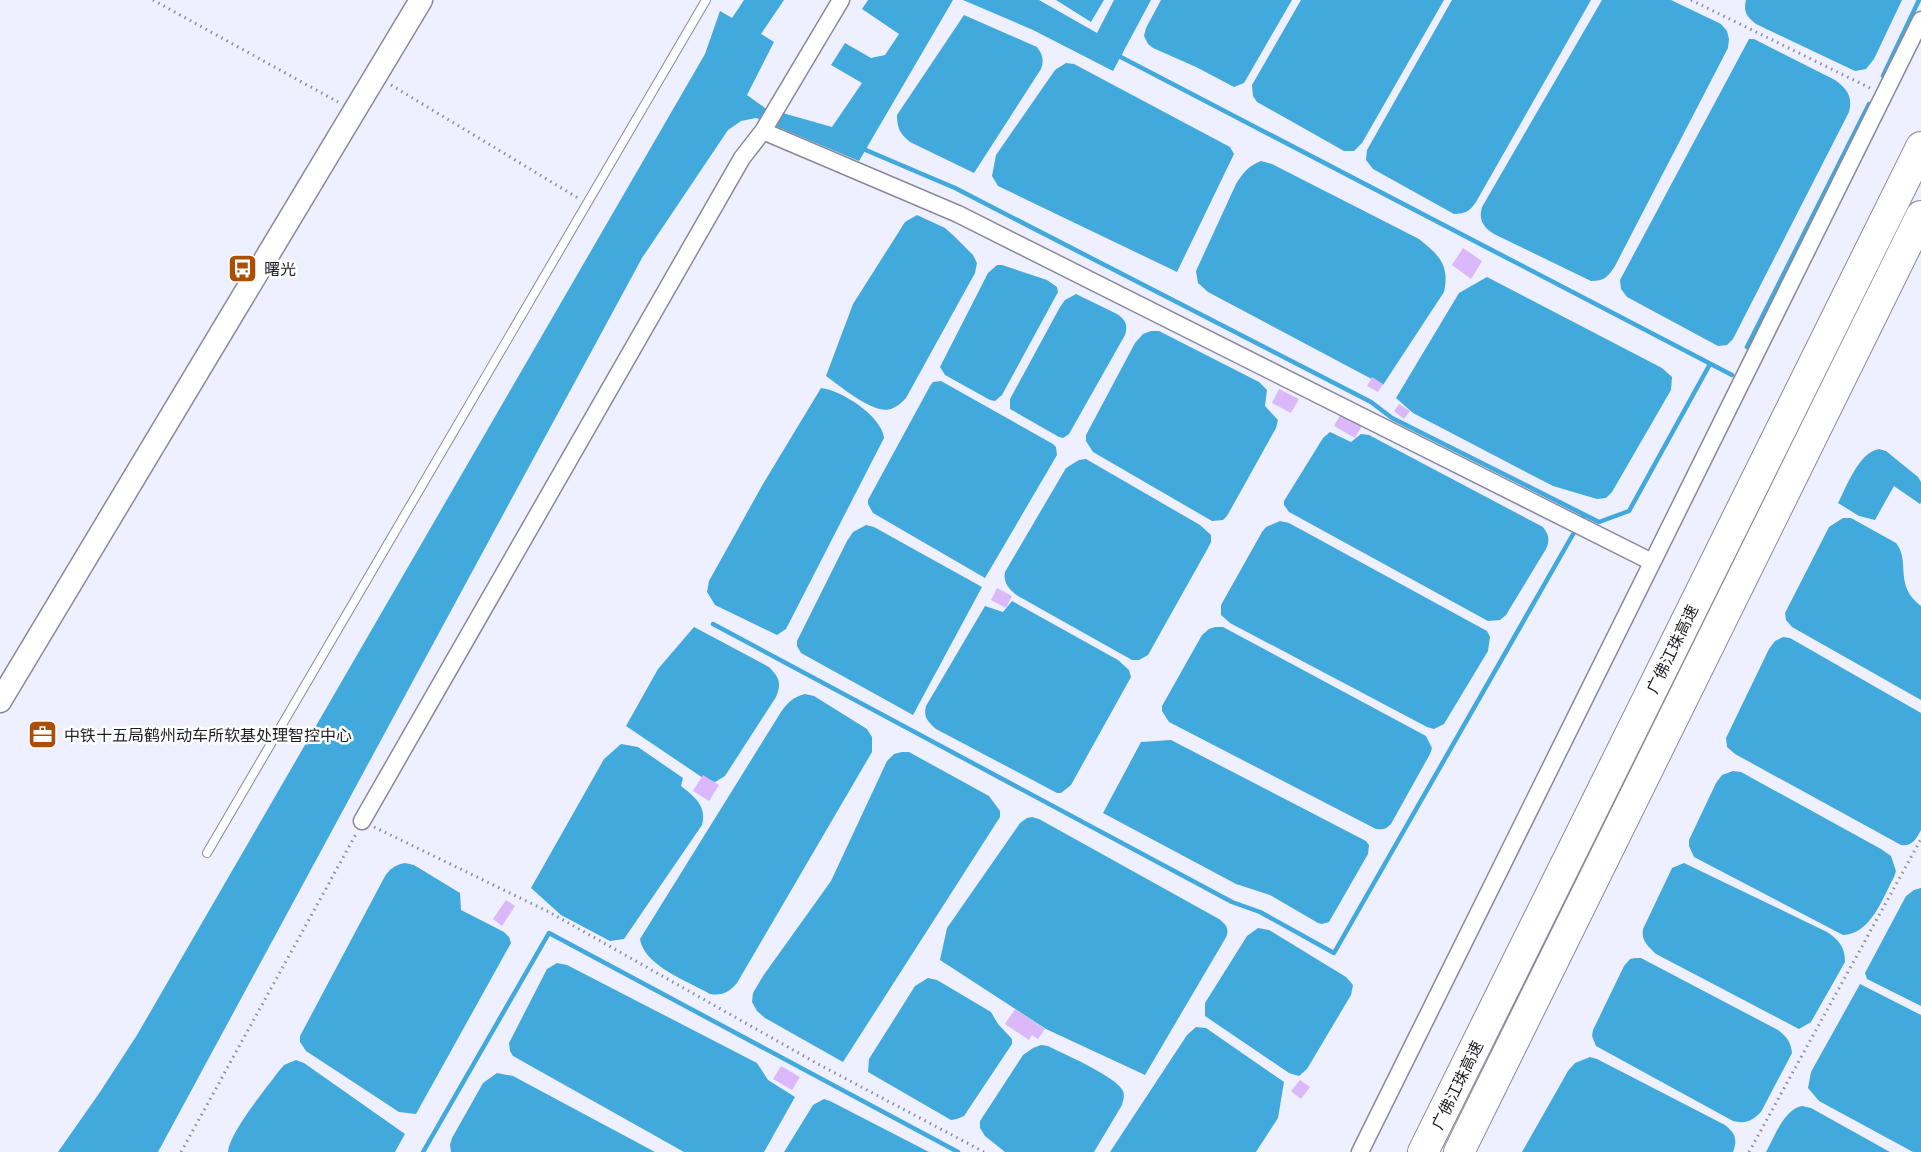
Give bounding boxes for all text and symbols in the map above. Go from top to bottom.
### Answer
bus stop icon: 曙光 [227,253,259,285]
place label: 曙光 [264,258,296,280]
street label: 广佛江珠高速 [1641,601,1703,697]
office icon: 中铁十五局鹤州动车所软基处理智控中心 [27,719,59,751]
place label: 中铁十五局鹤州动车所软基处理智控中心 [64,724,352,746]
street label: 广佛江珠高速 [1426,1037,1488,1133]

